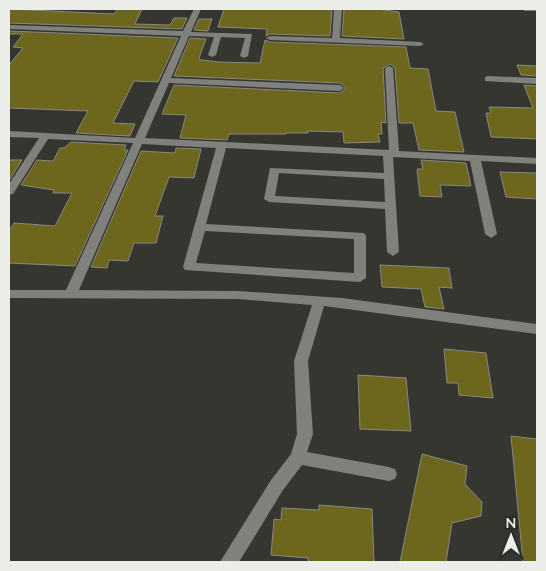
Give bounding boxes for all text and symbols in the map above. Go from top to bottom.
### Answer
north arrow [486,511,536,561]
text: N [506,514,516,531]

